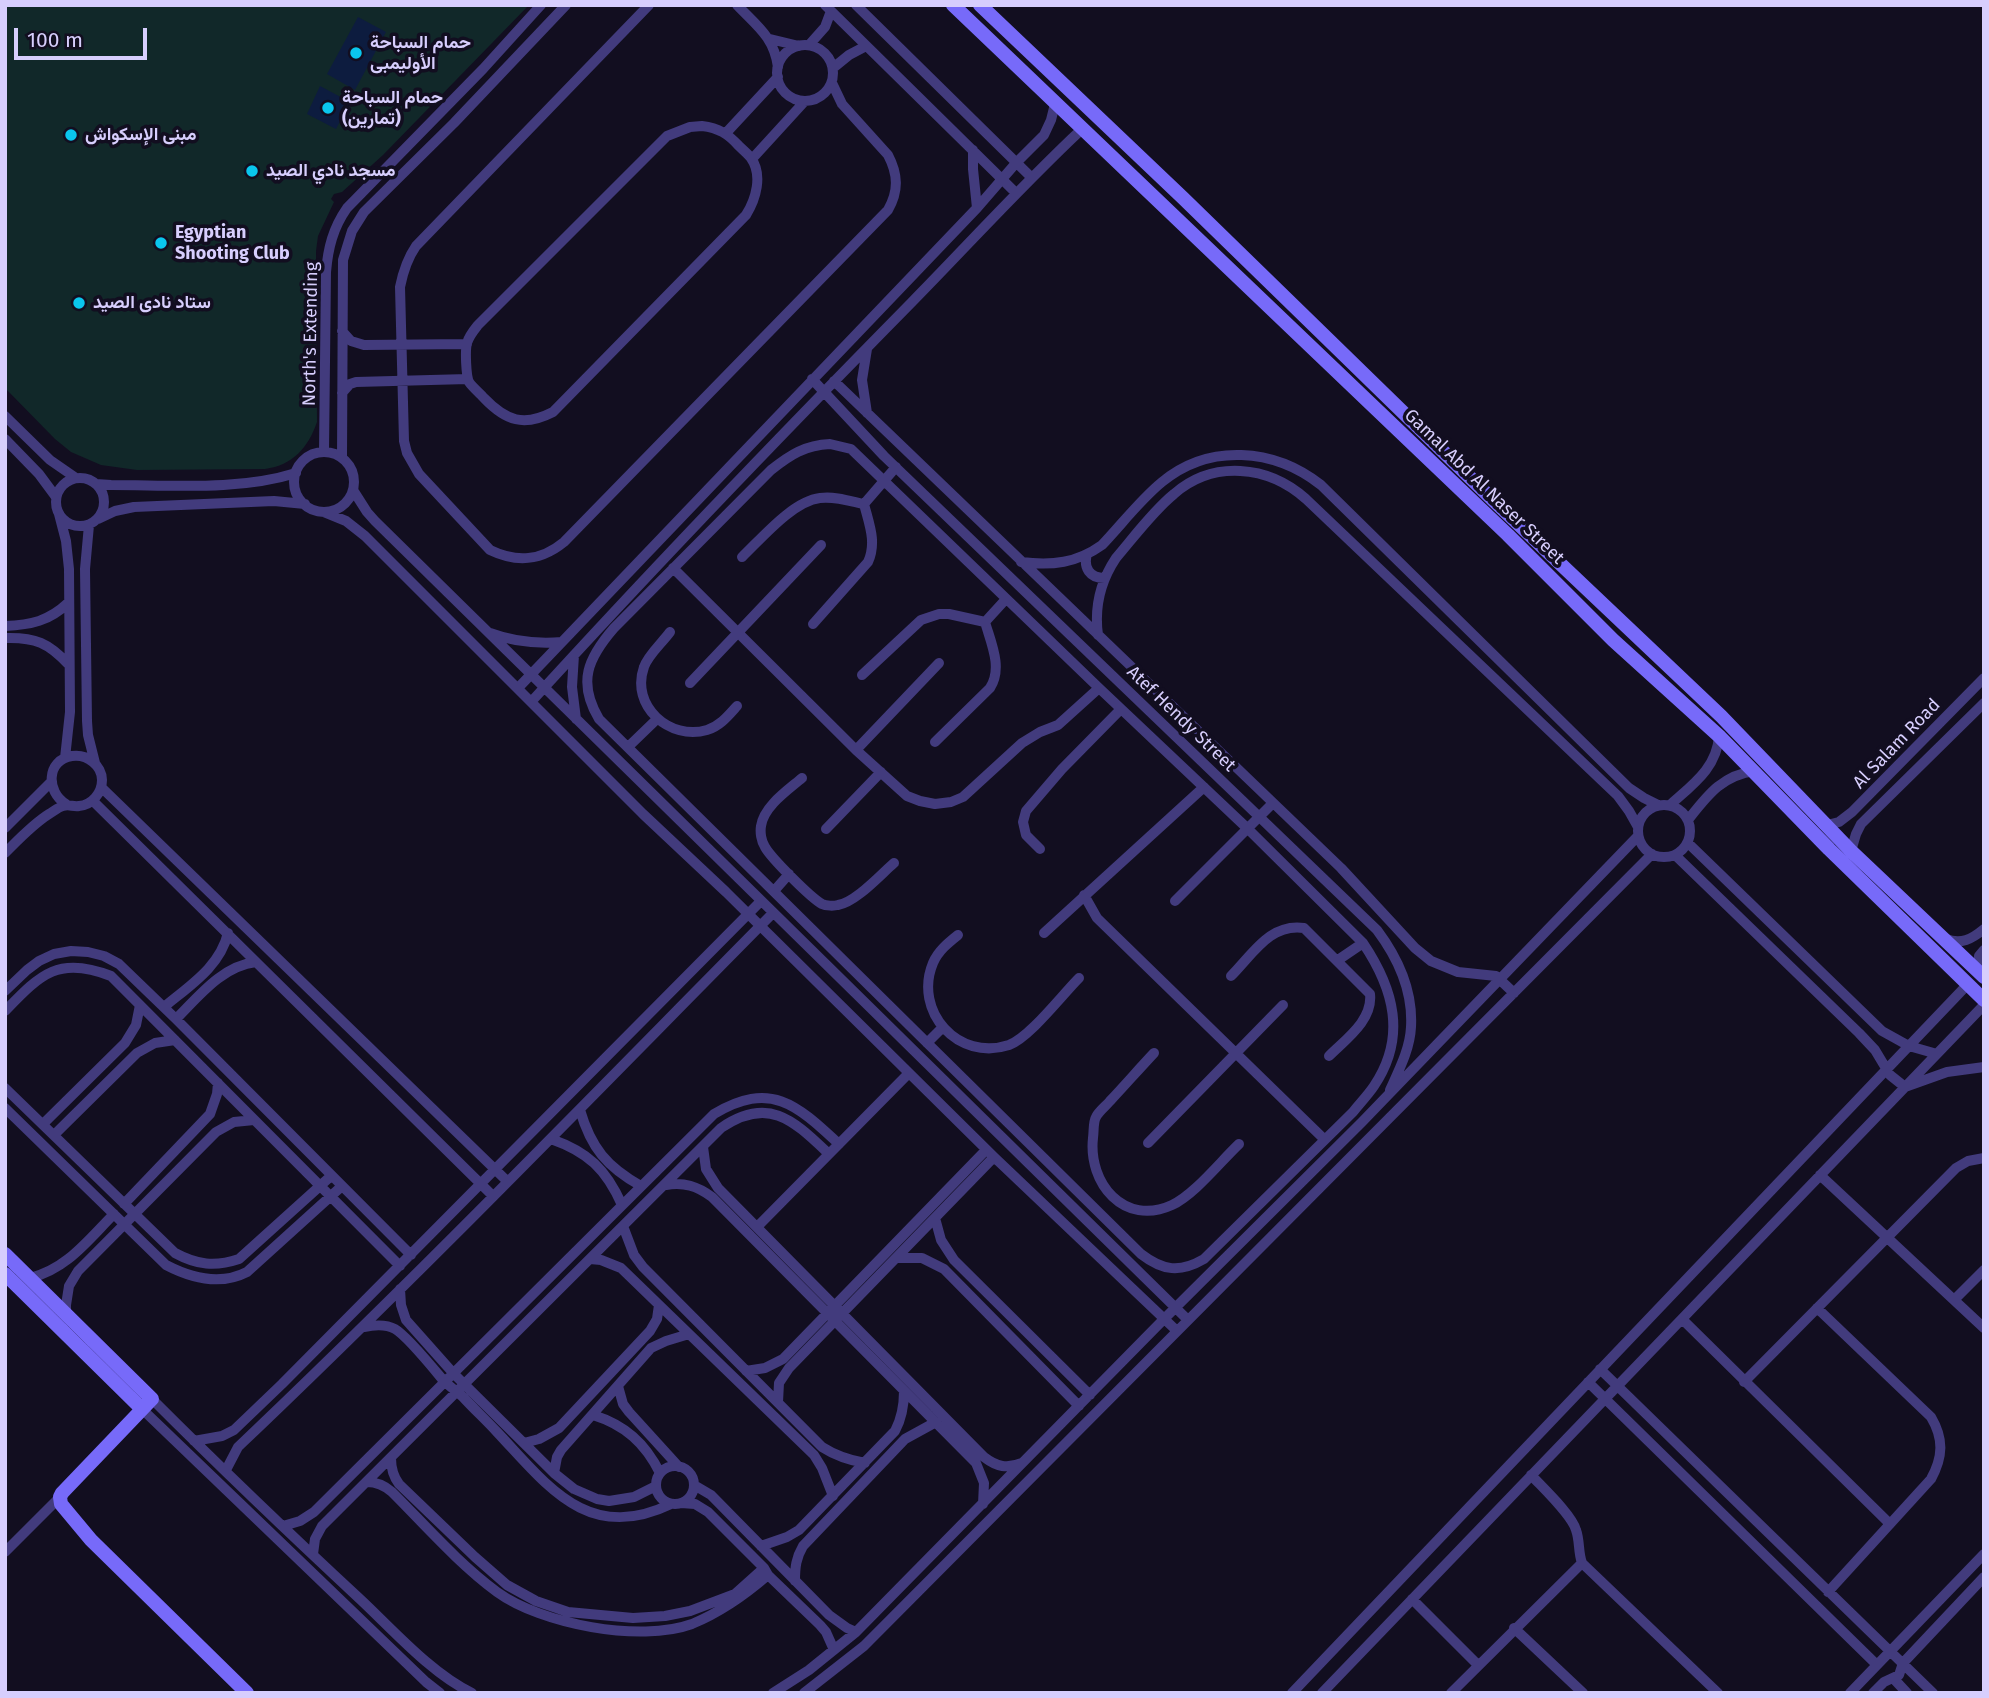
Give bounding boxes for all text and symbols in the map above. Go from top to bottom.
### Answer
scale bar [18,14,150,58]
text: 100 m [27,27,83,53]
place label: حمام السباحة الأوليمبى [370,32,471,74]
marker: حمام السباحة الأوليمبى [348,45,364,61]
place label: حمام السباحة (تمارين) [342,87,443,130]
marker: حمام السباحة (تمارين) [320,100,336,116]
place label: مبنى الإسكواش [85,124,196,146]
marker: مبنى الإسكواش [63,127,79,143]
place label: مسجد نادي الصيد [266,160,396,182]
marker: مسجد نادي الصيد [244,163,260,179]
place label: Egyptian Shooting Club [175,222,290,264]
marker: Egyptian Shooting Club [153,235,169,251]
street label: North's Extending [299,262,323,406]
place label: ستاد نادى الصيد [93,292,211,314]
marker: ستاد نادى الصيد [71,295,87,311]
street label: Gamal Abd Al Naser Street [1400,405,1568,569]
street label: Atef Hendy Street [1122,662,1240,776]
street label: Al Salam Road [1849,695,1945,793]

